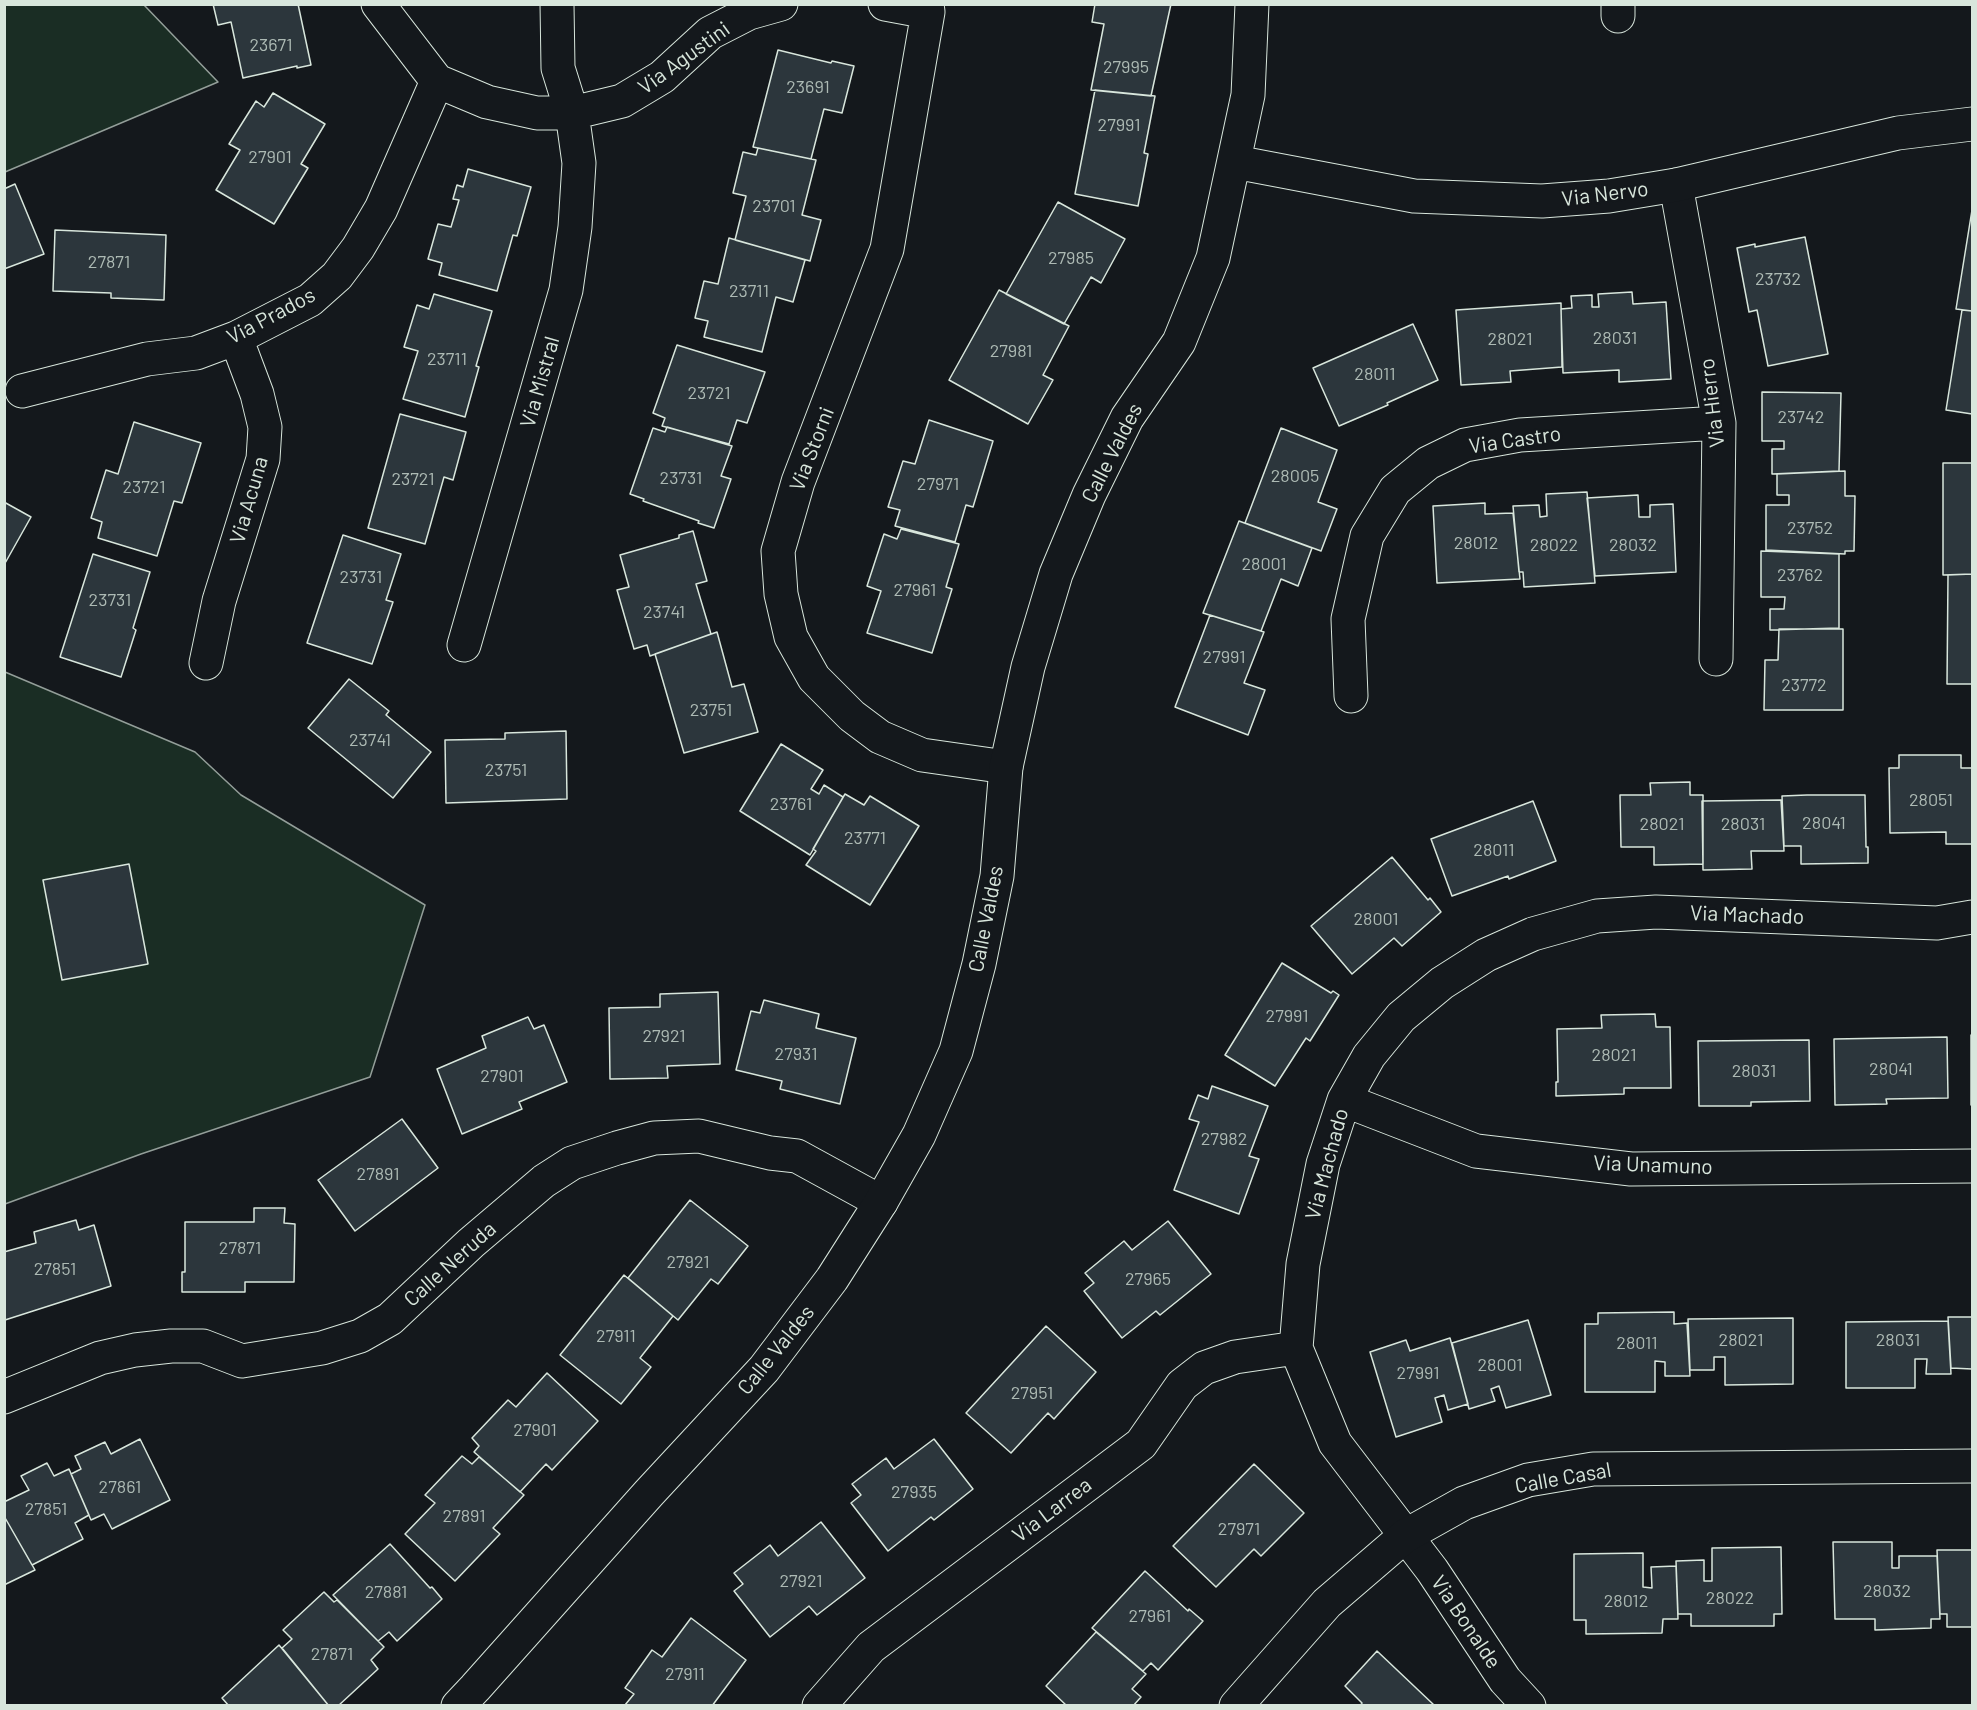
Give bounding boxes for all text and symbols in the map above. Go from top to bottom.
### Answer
street label: Via Agustini [633,16,735,100]
house number: 23671 [250,34,292,56]
house number: 27995 [1103,56,1149,78]
house number: 23691 [786,76,830,98]
house number: 27991 [1098,114,1140,136]
house number: 27901 [248,146,292,168]
street label: Via Nervo [1560,176,1650,212]
house number: 23701 [752,195,796,217]
house number: 27985 [1048,247,1094,269]
house number: 27871 [88,251,130,273]
house number: 23732 [1755,268,1801,290]
house number: 23711 [729,280,769,302]
street label: Via Prados [223,282,319,350]
house number: 28031 [1593,327,1637,349]
house number: 28021 [1488,328,1532,350]
street label: Via Mistral [515,333,565,431]
house number: 27981 [990,340,1032,362]
house number: 23711 [427,348,467,370]
street label: Via Hierro [1694,357,1730,449]
house number: 28011 [1354,363,1396,385]
house number: 23721 [687,382,731,404]
street label: Calle Valdes [1076,399,1148,507]
street label: Via Storni [784,403,840,495]
house number: 23742 [1778,406,1824,428]
street label: Via Castro [1467,421,1563,459]
street label: Via Acuna [225,454,273,546]
house number: 28005 [1271,465,1319,487]
house number: 23731 [660,467,702,489]
house number: 23721 [391,468,435,490]
house number: 27971 [917,473,959,495]
house number: 23721 [122,476,166,498]
house number: 23752 [1787,517,1833,539]
house number: 28012 [1454,532,1498,554]
house number: 28022 [1530,534,1578,556]
house number: 28032 [1609,534,1657,556]
house number: 28001 [1241,553,1287,575]
house number: 23762 [1777,564,1823,586]
house number: 23731 [340,566,382,588]
house number: 27961 [894,579,936,601]
house number: 23731 [89,589,131,611]
house number: 23741 [643,601,685,623]
house number: 27991 [1203,646,1245,668]
house number: 23772 [1781,674,1827,696]
house number: 23751 [690,699,732,721]
house number: 23741 [349,729,391,751]
house number: 23751 [485,759,527,781]
house number: 28051 [1909,789,1953,811]
house number: 23761 [770,793,812,815]
house number: 28041 [1802,812,1846,834]
house number: 28021 [1640,813,1684,835]
house number: 28031 [1721,813,1765,835]
house number: 23771 [844,827,886,849]
house number: 28011 [1473,839,1515,861]
street label: Calle Valdes [963,864,1009,974]
street label: Via Machado [1689,900,1805,930]
house number: 28001 [1353,908,1399,930]
house number: 27991 [1266,1005,1308,1027]
house number: 27921 [642,1025,686,1047]
house number: 27931 [775,1043,817,1065]
house number: 28021 [1592,1044,1636,1066]
house number: 28041 [1869,1058,1913,1080]
house number: 28031 [1732,1060,1776,1082]
house number: 27901 [480,1065,524,1087]
street label: Via Machado [1300,1106,1354,1222]
house number: 27982 [1201,1128,1247,1150]
street label: Via Unamuno [1593,1150,1713,1180]
house number: 27891 [357,1163,399,1185]
street label: Calle Neruda [399,1216,501,1312]
house number: 27871 [219,1237,261,1259]
house number: 27921 [666,1251,710,1273]
house number: 27851 [34,1258,76,1280]
house number: 27965 [1125,1268,1171,1290]
street label: Calle Valdes [732,1300,820,1400]
house number: 27911 [596,1325,636,1347]
house number: 28021 [1719,1329,1763,1351]
house number: 28031 [1876,1329,1920,1351]
house number: 28011 [1616,1332,1658,1354]
house number: 28001 [1477,1354,1523,1376]
house number: 27991 [1397,1362,1439,1384]
house number: 27951 [1011,1382,1053,1404]
house number: 27901 [513,1419,557,1441]
street label: Calle Casal [1513,1457,1613,1499]
street label: Via Larrea [1008,1472,1096,1548]
house number: 27861 [99,1476,141,1498]
house number: 27935 [891,1481,937,1503]
house number: 27851 [25,1498,67,1520]
house number: 27891 [443,1505,485,1527]
house number: 27971 [1218,1518,1260,1540]
house number: 27921 [779,1570,823,1592]
street label: Via Bonalde [1426,1571,1506,1673]
house number: 28032 [1863,1580,1911,1602]
house number: 27881 [365,1581,407,1603]
house number: 28022 [1706,1587,1754,1609]
house number: 28012 [1604,1590,1648,1612]
house number: 27961 [1129,1605,1171,1627]
house number: 27871 [311,1643,353,1665]
house number: 27911 [665,1663,705,1685]

